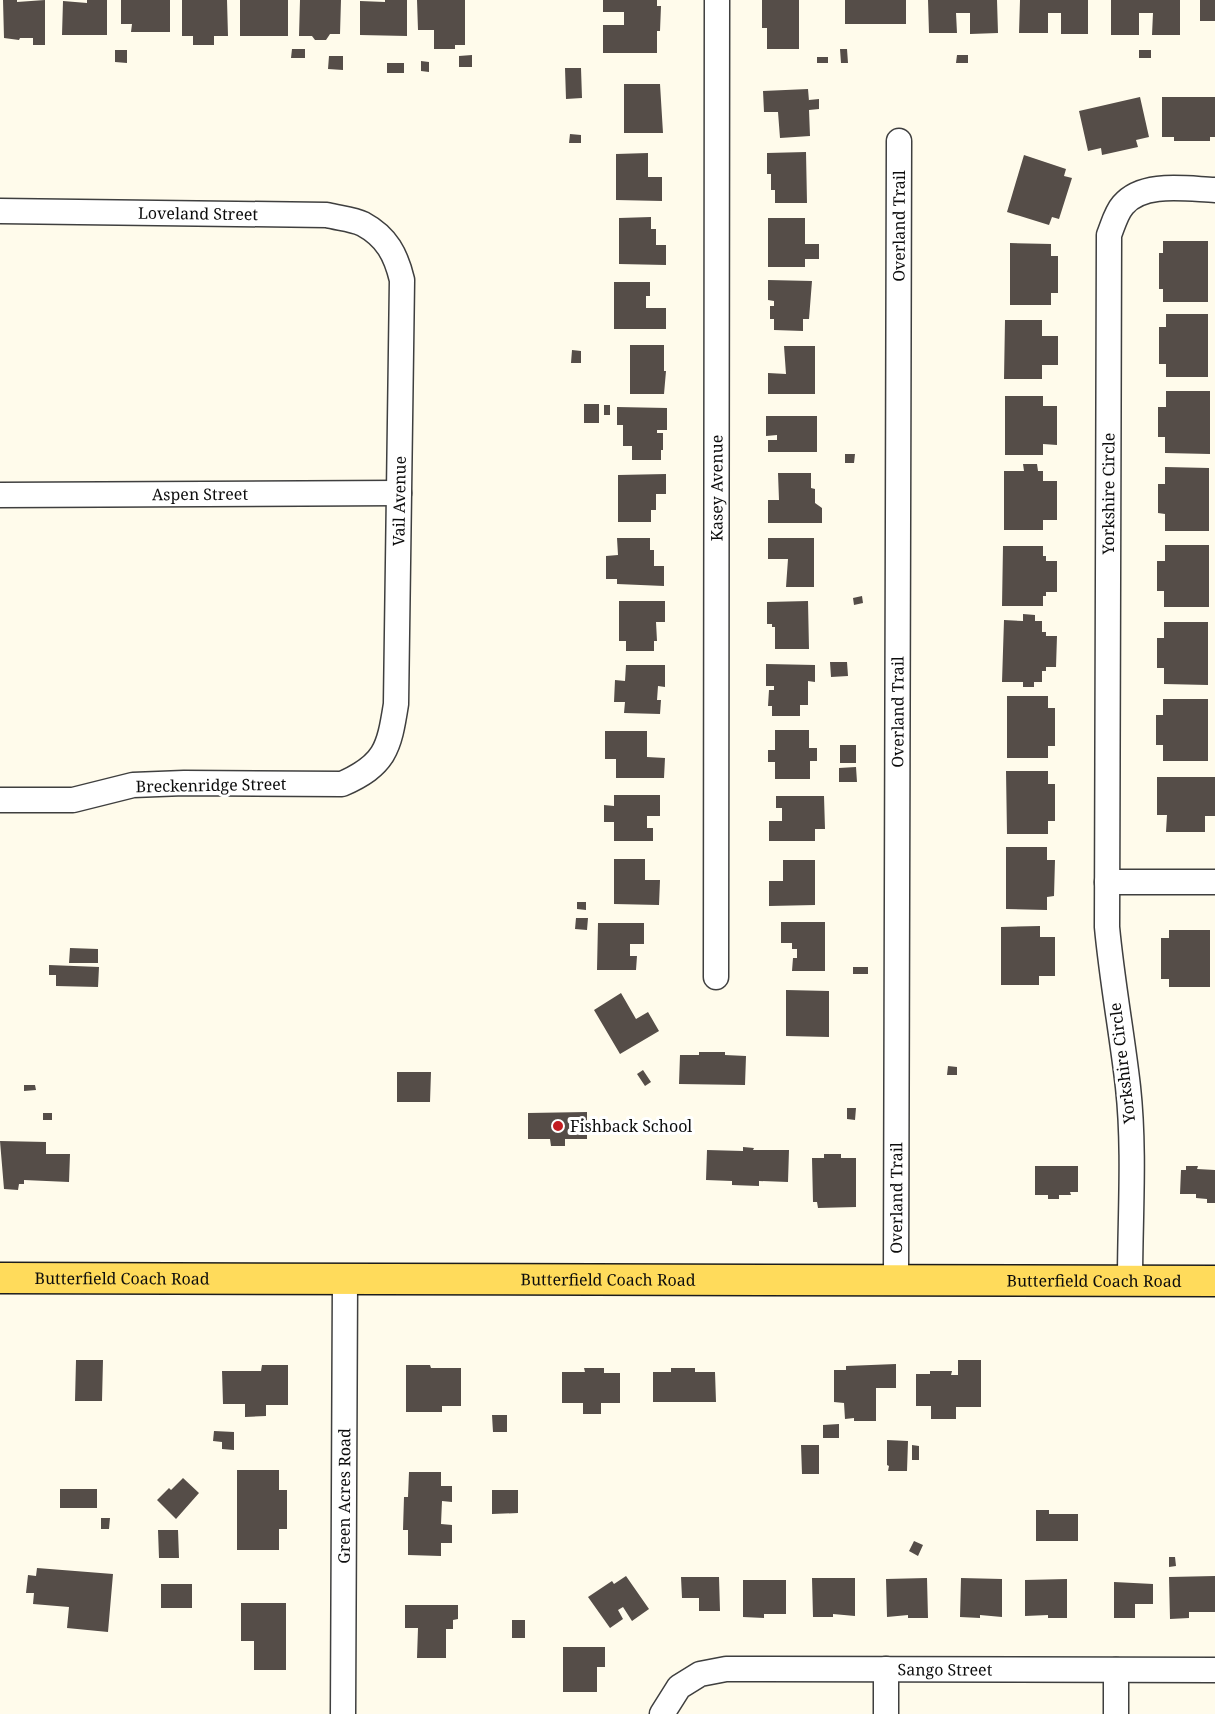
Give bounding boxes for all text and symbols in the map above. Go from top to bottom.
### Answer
street label: Overland Trail [888,170,910,282]
street label: Loveland Street [138,202,258,225]
street label: Yorkshire Circle [1097,433,1119,555]
street label: Kasey Avenue [705,435,728,541]
street label: Vail Avenue [387,456,411,546]
street label: Aspen Street [152,483,248,505]
street label: Overland Trail [886,656,909,768]
street label: Breckenridge Street [135,773,287,797]
street label: Yorkshire Circle [1104,1001,1140,1126]
place label: Fishback School [570,1115,692,1137]
marker: Fishback School [551,1119,565,1133]
street label: Overland Trail [885,1142,907,1254]
street label: Butterfield Coach Road [34,1267,210,1290]
street label: Butterfield Coach Road [520,1268,696,1291]
street label: Butterfield Coach Road [1006,1269,1182,1292]
street label: Green Acres Road [333,1428,355,1564]
street label: Sango Street [898,1658,993,1681]

